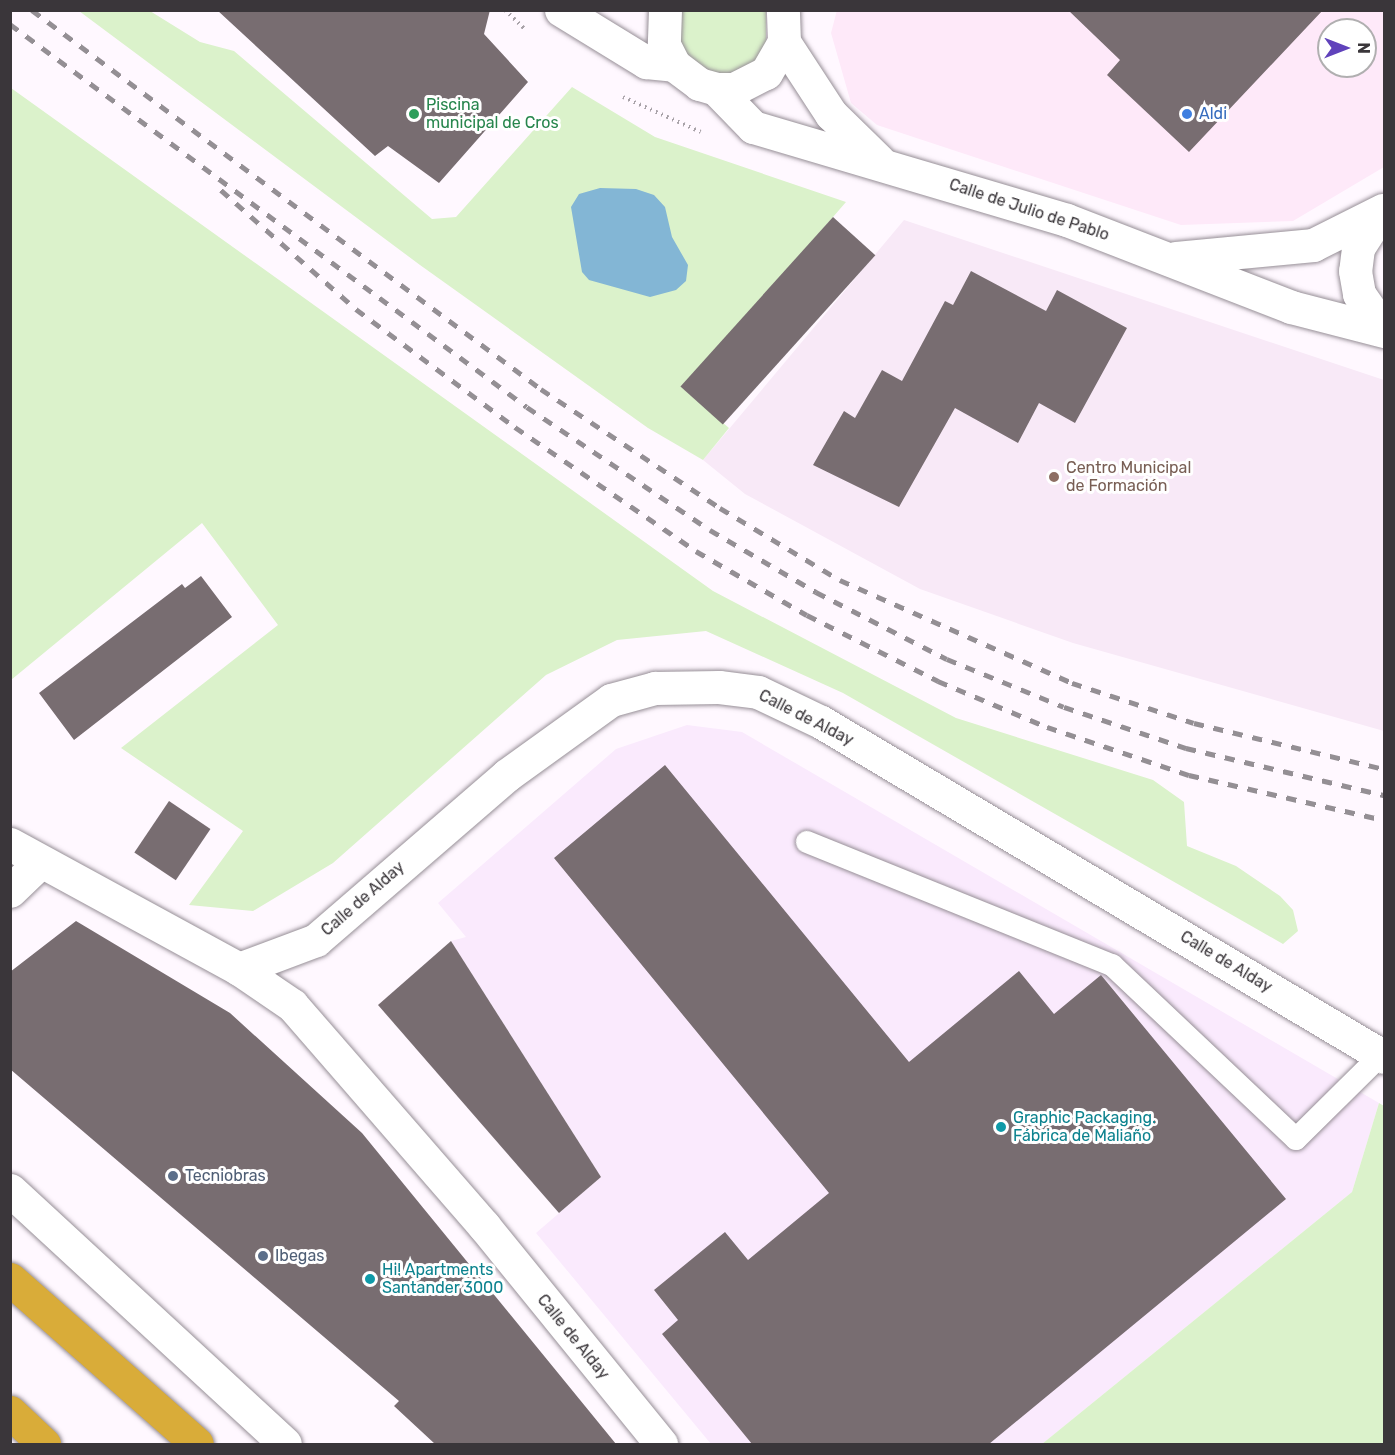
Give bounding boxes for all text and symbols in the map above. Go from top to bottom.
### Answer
north arrow [1317,18,1377,78]
text: N [1354,42,1373,54]
place label: Piscina municipal de Cros [426,95,559,133]
place label: Aldi [1199,104,1227,124]
marker: Piscina municipal de Cros [407,107,421,121]
marker: Aldi [1180,107,1194,121]
street label: Calle de Julio de Pablo [947,175,1111,245]
place label: Centro Municipal de Formación [1066,458,1191,496]
marker: Centro Municipal de Formación [1047,470,1061,484]
street label: Calle de Alday [755,686,857,750]
street label: Calle de Alday [317,858,409,940]
street label: Calle de Alday [1176,927,1276,997]
place label: Graphic Packaging. Fábrica de Maliaño [1013,1108,1156,1146]
marker: Graphic Packaging. Fábrica de Maliaño [994,1120,1008,1134]
place label: Tecniobras [185,1166,266,1186]
marker: Tecniobras [166,1169,180,1183]
place label: Ibegas [275,1246,324,1266]
marker: Ibegas [256,1249,270,1263]
place label: Hi! Apartments Santander 3000 [382,1260,504,1298]
marker: Hi! Apartments Santander 3000 [363,1272,377,1286]
street label: Calle de Alday [533,1290,613,1384]

